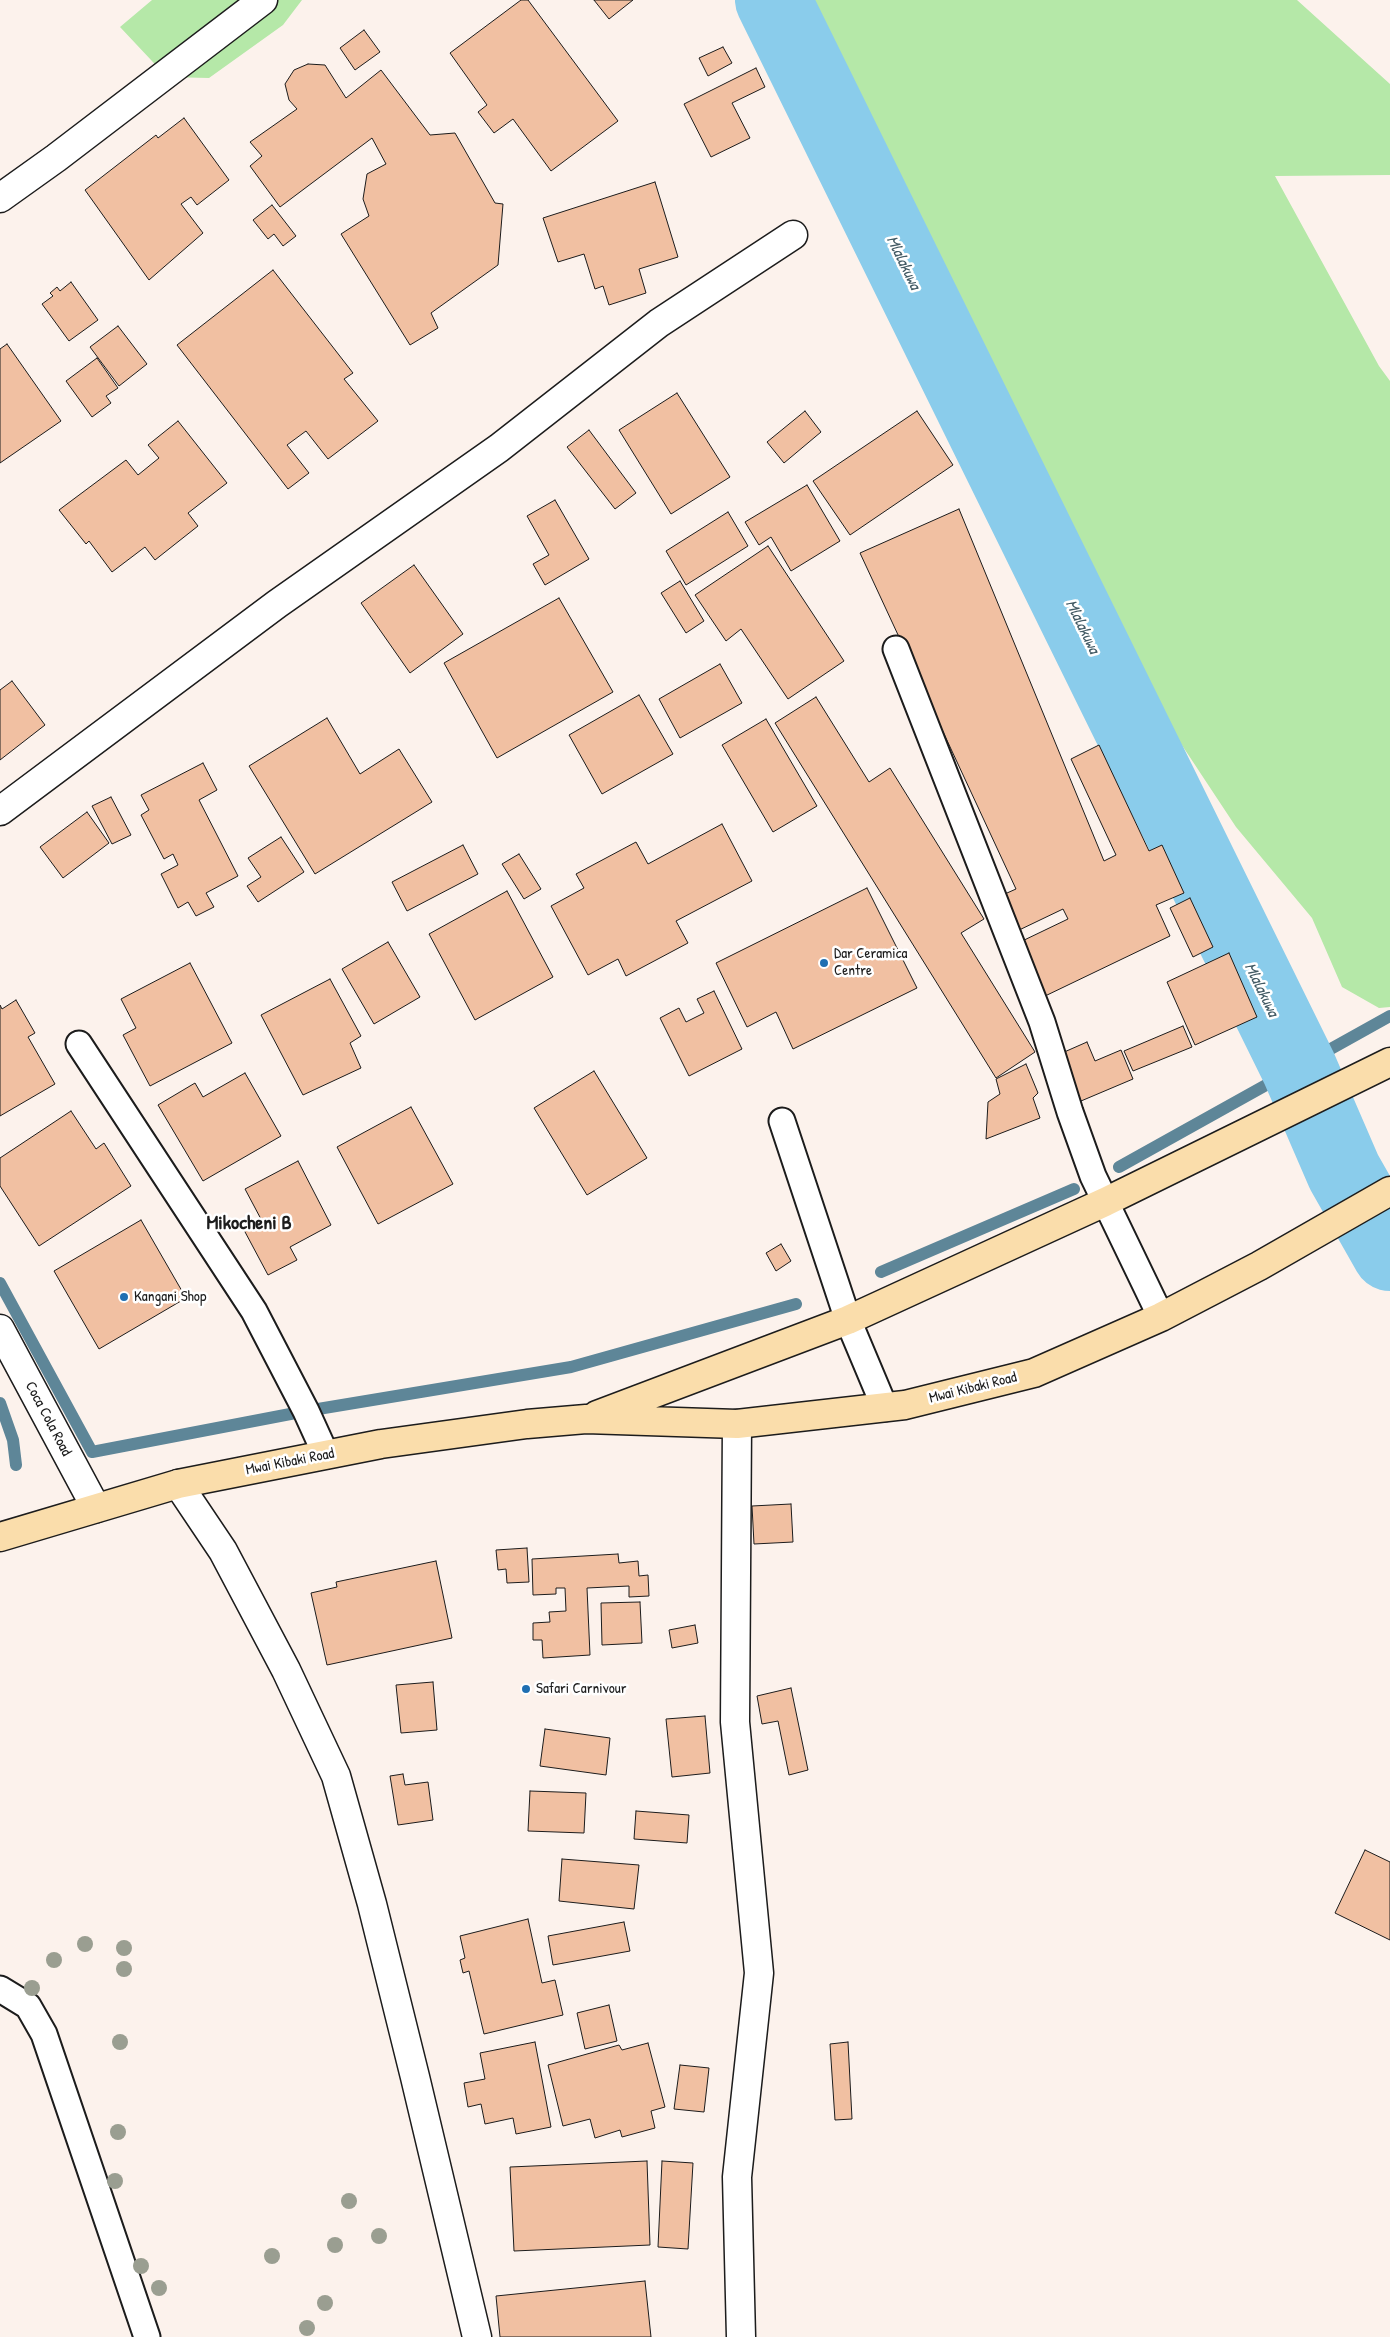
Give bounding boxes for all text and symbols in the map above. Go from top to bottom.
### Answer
water label: Mlalakuwa [882,233,924,293]
water label: Mlalakuwa [1061,597,1103,657]
place label: Dar Ceramica Centre [834,945,907,980]
marker: Dar Ceramica Centre [818,957,830,969]
water label: Mlalakuwa [1240,960,1282,1020]
district label: Mikocheni B [206,1212,292,1236]
place label: Kangani Shop [134,1288,206,1306]
marker: Kangani Shop [118,1291,130,1303]
street label: Mwai Kibaki Road [927,1368,1019,1408]
street label: Coca Cola Road [21,1379,75,1459]
street label: Mwai Kibaki Road [244,1445,336,1479]
place label: Safari Carnivour [536,1680,626,1698]
marker: Safari Carnivour [520,1683,532,1695]

